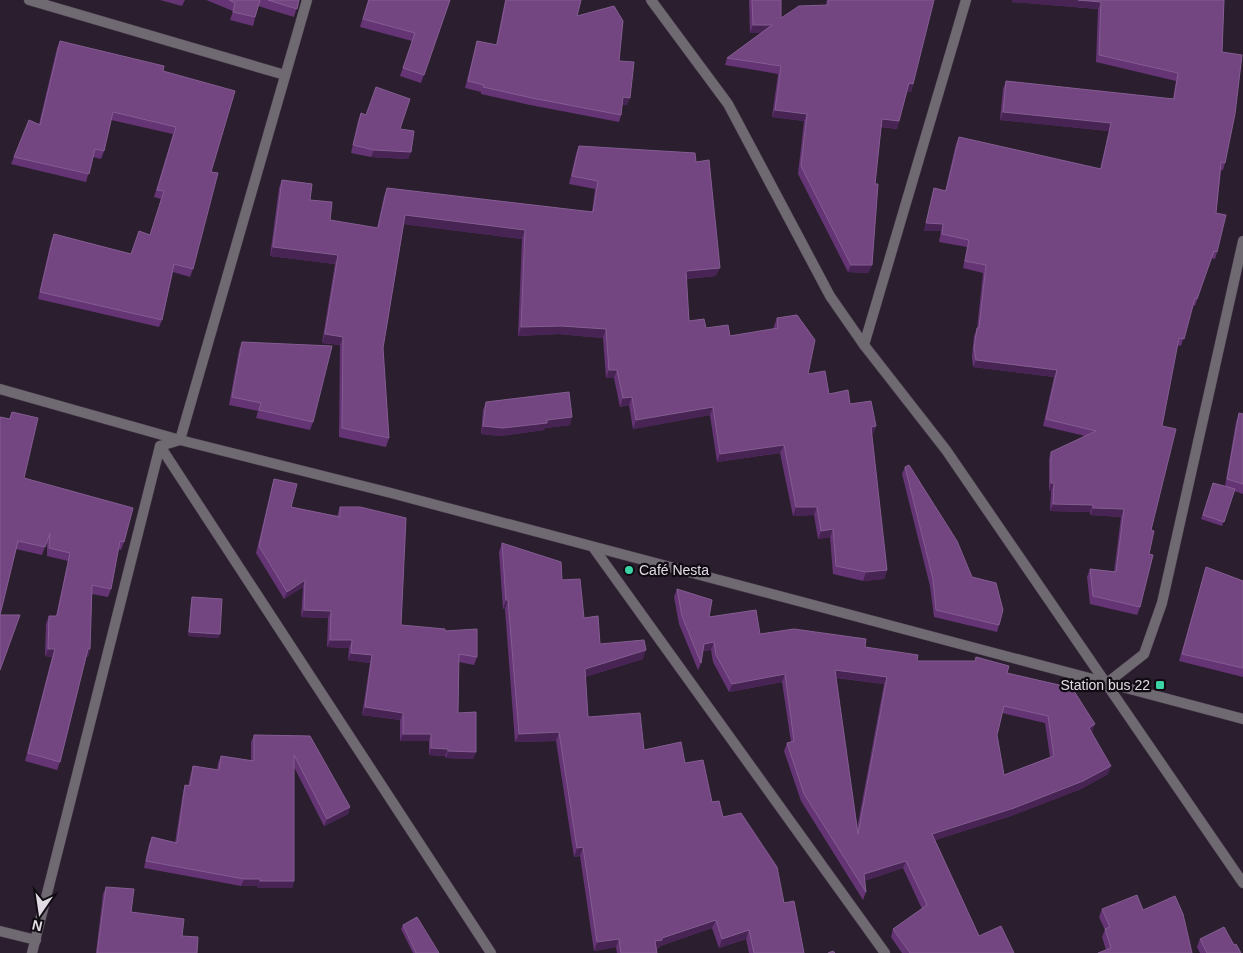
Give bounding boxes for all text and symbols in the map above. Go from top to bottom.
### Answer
place label: Café Nesta [639,562,709,578]
marker: Café Nesta [623,564,635,576]
place label: Station bus 22 [1060,677,1150,693]
marker: Station bus 22 [1154,679,1166,691]
north arrow [15,888,65,938]
text: N [30,917,44,935]

